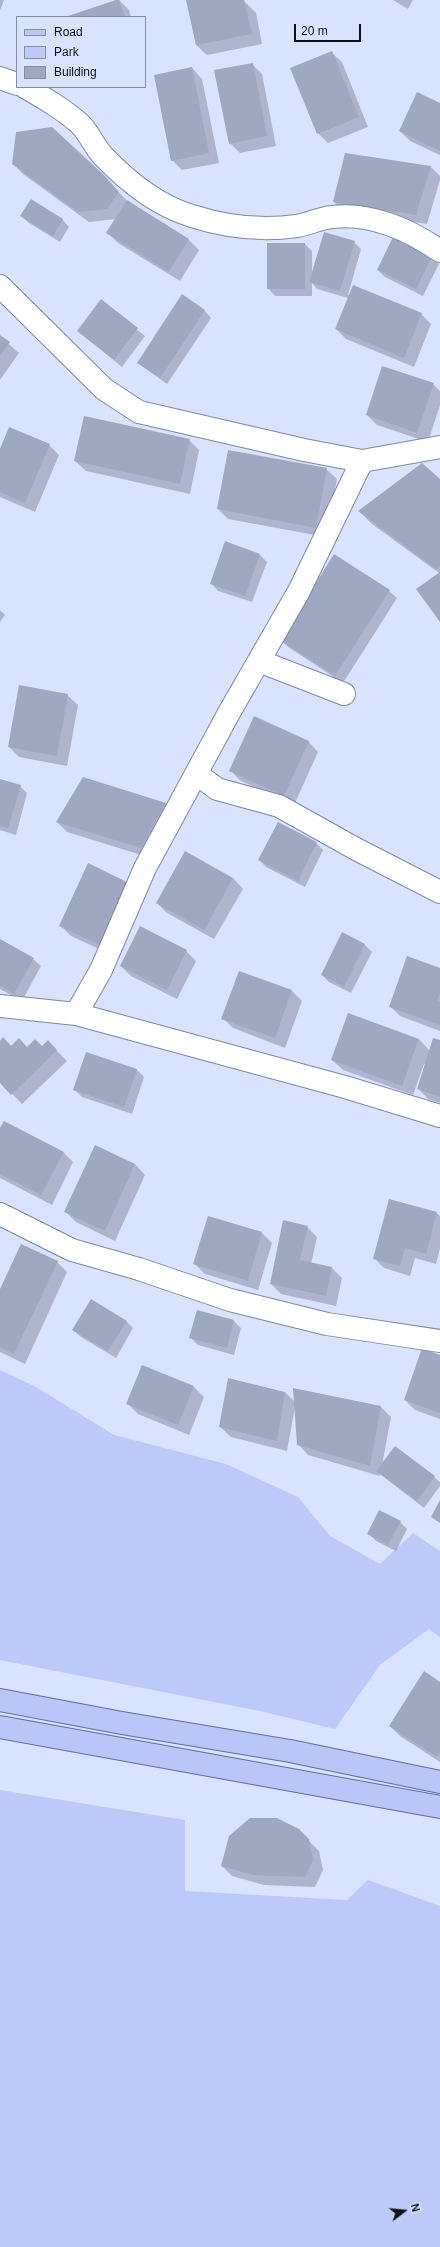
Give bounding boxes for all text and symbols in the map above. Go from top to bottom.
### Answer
legend [16,16,146,88]
scale bar [296,16,363,42]
text: 20 m [301,24,328,38]
text: Road [54,25,83,39]
text: Park [54,45,79,59]
text: Building [54,65,97,79]
north arrow [384,2191,424,2231]
text: N [409,2202,422,2213]

